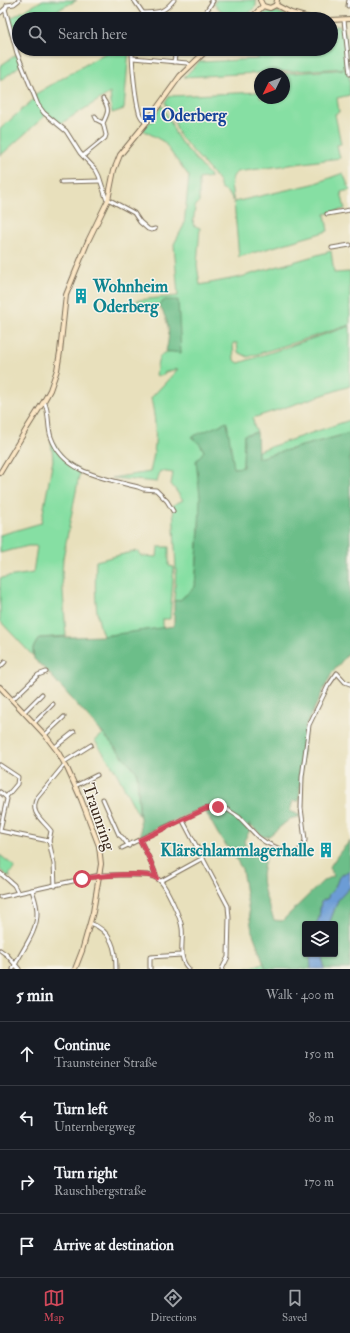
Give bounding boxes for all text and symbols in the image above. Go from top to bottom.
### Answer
search box [12,12,338,56]
icon: search [26,23,48,45]
text: Search here [58,25,127,44]
north arrow [254,68,290,104]
place label: Oderberg [161,105,227,127]
bus stop icon: Oderberg [140,106,158,124]
place label: Wohnheim Oderberg [92,276,169,318]
building icon: Wohnheim Oderberg [72,287,90,305]
street label: Traunring [78,781,120,854]
route end [209,798,227,816]
place label: Klärschlammlagerhalle [160,840,315,862]
building icon: Klärschlammlagerhalle [317,841,335,859]
route start [73,870,91,888]
map controls [302,921,338,957]
button: layers [302,921,338,957]
text: 5 min [16,985,54,1006]
text: Walk · 400 m [266,987,334,1003]
text: Continue [54,1036,110,1055]
icon: ahead [16,1043,38,1065]
text: 150 m [304,1046,334,1062]
text: Traunsteiner Straße [54,1055,157,1071]
text: Turn left [54,1100,108,1119]
icon: left [16,1107,38,1129]
text: 80 m [308,1110,334,1126]
text: Unternbergweg [54,1119,135,1135]
text: Turn right [54,1164,117,1183]
icon: right [16,1171,38,1193]
text: 170 m [304,1174,334,1190]
text: Rauschbergstraße [54,1183,146,1199]
icon: arrive [16,1235,38,1257]
text: Arrive at destination [54,1236,174,1255]
tab: Map [43,1287,65,1324]
tab: Directions [150,1287,197,1324]
tab: Saved [282,1287,307,1324]

